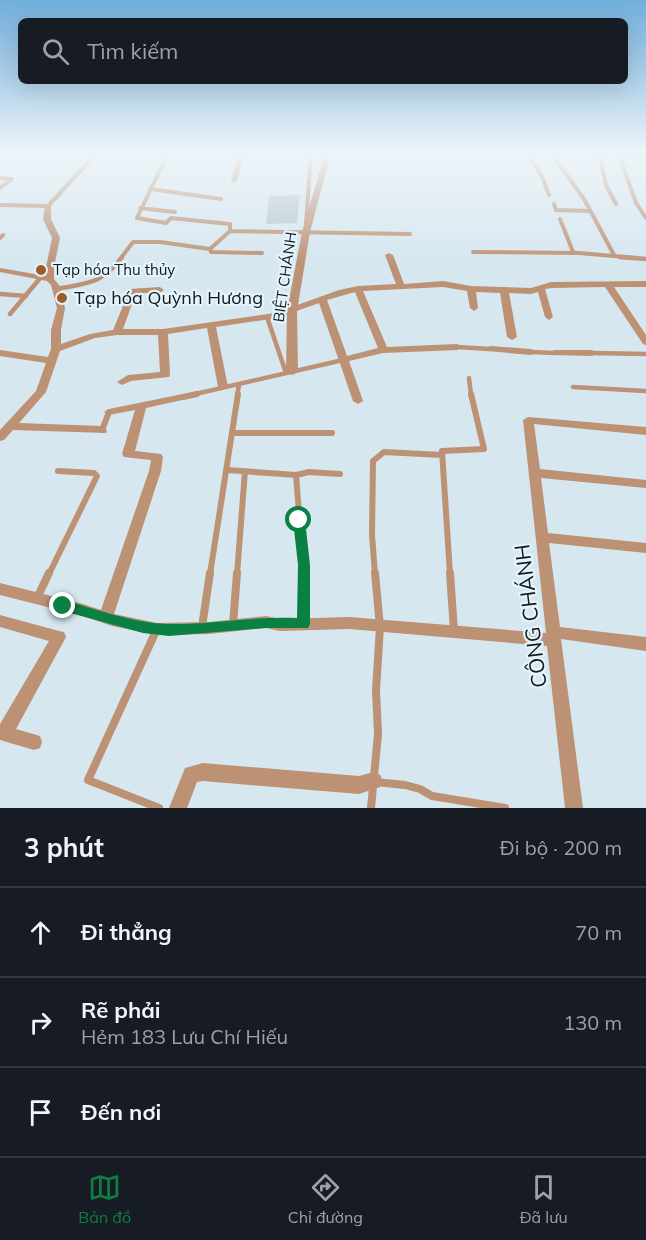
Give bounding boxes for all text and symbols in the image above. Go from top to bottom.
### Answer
search box [18,18,628,84]
icon: search [39,35,72,68]
text: Tìm kiếm [87,37,178,65]
street label: BIỆT CHÁNH [269,230,300,323]
place label: Tạp hóa Thu thủy [53,260,175,279]
marker: Tạp hóa Thu thủy [34,263,48,277]
place label: Tạp hóa Quỳnh Hương [74,286,263,309]
marker: Tạp hóa Quỳnh Hương [55,291,69,305]
route start [285,506,311,532]
street label: CÔNG CHÁNH [508,543,552,689]
route end [49,592,75,618]
text: 3 phút [24,831,104,864]
text: Đi bộ · 200 m [500,835,622,860]
icon: ahead [24,916,57,949]
text: Đi thẳng [81,918,172,946]
text: 70 m [575,920,622,945]
text: Rẽ phải [81,996,161,1024]
icon: right [24,1006,57,1039]
text: 130 m [563,1010,622,1035]
text: Hẻm 183 Lưu Chí Hiếu [81,1024,288,1049]
icon: arrive [24,1096,57,1129]
text: Đến nơi [81,1098,161,1126]
tab: Bản đồ [78,1171,131,1227]
tab: Chỉ đường [288,1171,363,1227]
tab: Đã lưu [520,1171,568,1227]

